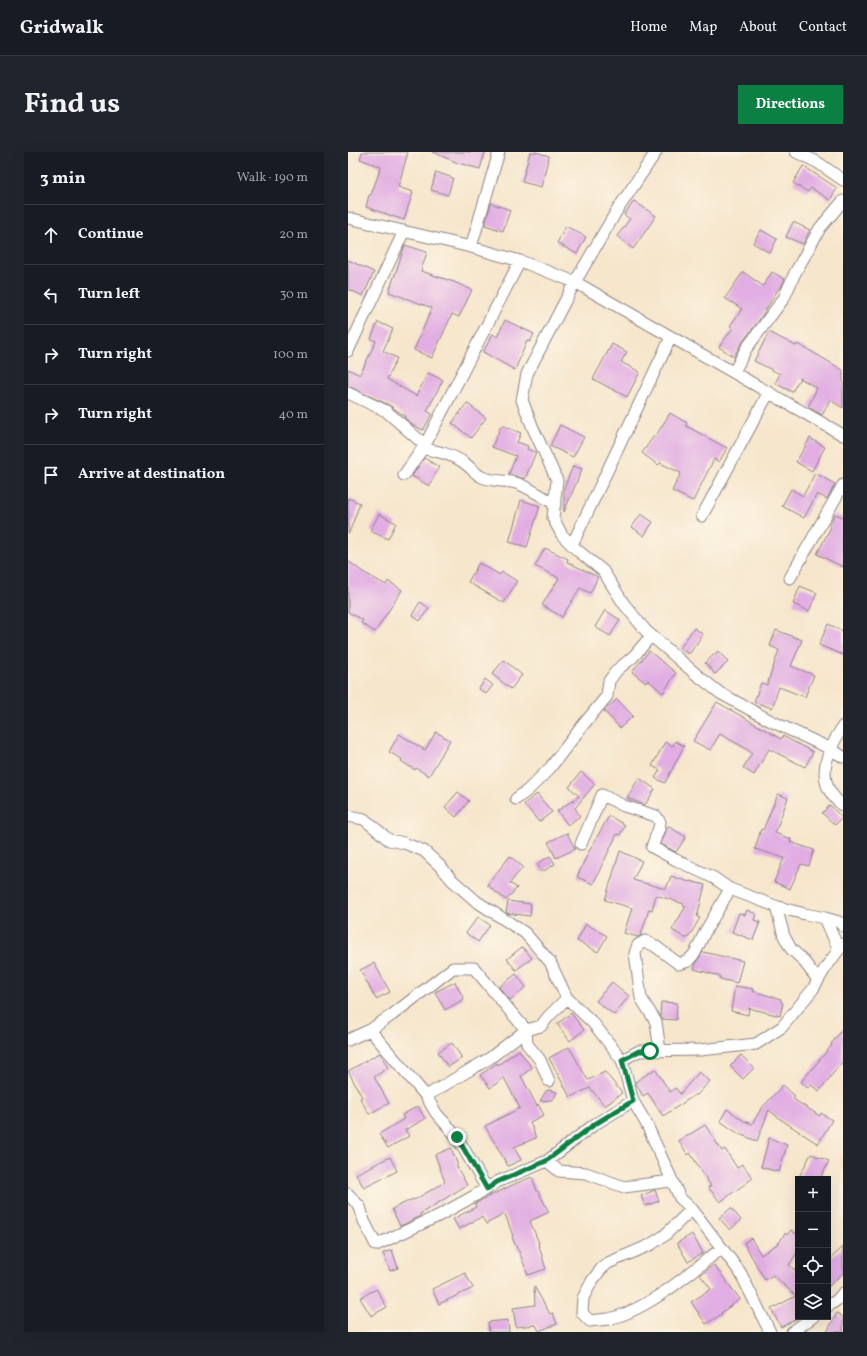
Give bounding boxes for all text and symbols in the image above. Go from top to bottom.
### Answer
text: Gridwalk [20,15,104,41]
text: Home [630,18,667,37]
text: Map [689,18,717,37]
text: About [739,18,777,37]
text: Contact [799,18,847,37]
text: Find us [24,85,120,124]
button: Directions [738,85,843,124]
text: 3 min [40,167,86,190]
text: Walk · 190 m [237,169,308,187]
icon: ahead [40,224,62,246]
text: Continue [78,224,143,245]
text: 20 m [279,226,308,244]
icon: left [40,284,62,306]
text: Turn left [78,284,140,305]
text: 30 m [280,286,308,304]
icon: right [40,344,62,366]
text: Turn right [78,344,152,365]
text: 100 m [273,346,308,364]
icon: right [40,404,62,426]
text: Turn right [78,404,152,425]
text: 40 m [279,406,308,424]
icon: arrive [40,464,62,486]
text: Arrive at destination [78,464,225,485]
route start [641,1042,659,1060]
route end [448,1128,466,1146]
map controls [795,1176,831,1320]
button: + [795,1176,831,1212]
button: − [795,1212,831,1248]
button: locate [795,1248,831,1284]
button: layers [795,1284,831,1320]

